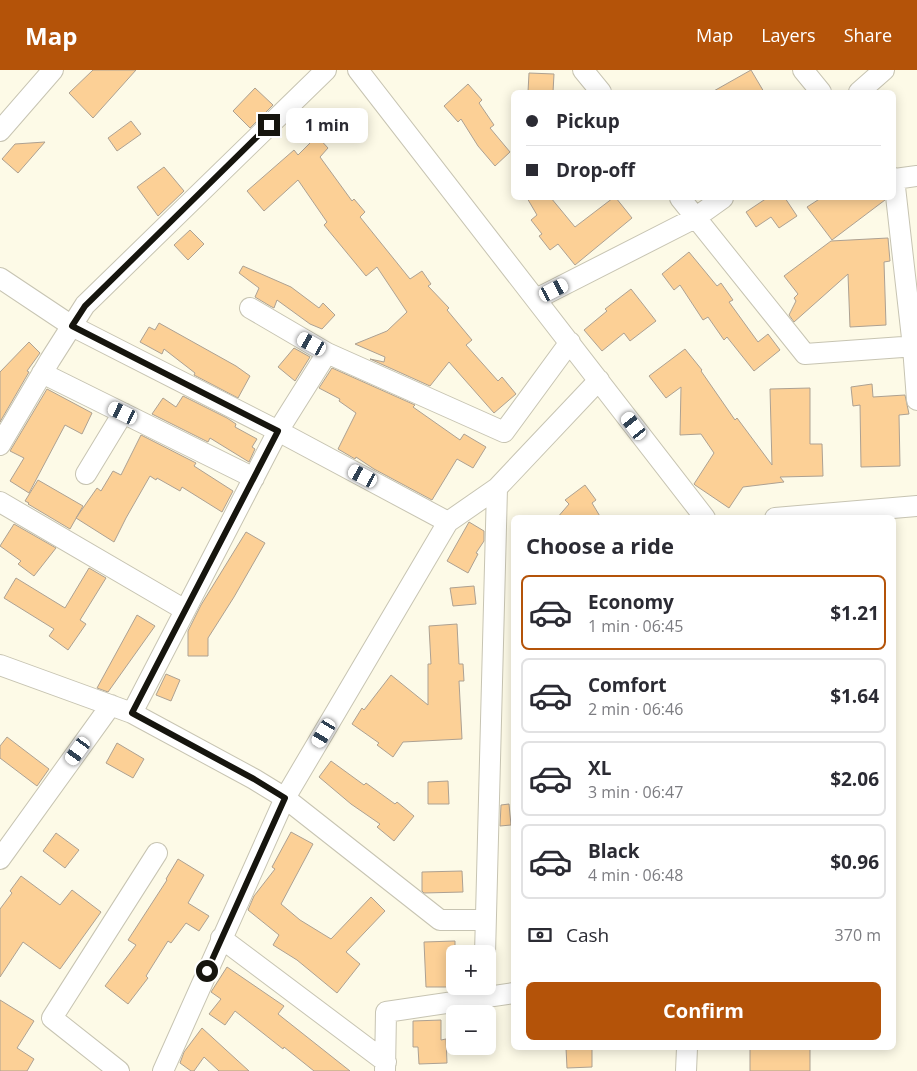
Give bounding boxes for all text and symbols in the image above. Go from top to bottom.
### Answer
text: Map [25,19,77,52]
text: Map [696,23,733,47]
text: Layers [761,23,816,47]
text: Share [844,23,892,47]
callout: 1 min [286,108,369,142]
text: Pickup [556,108,620,134]
route end [258,114,280,136]
text: 1 min [305,114,349,136]
text: Drop-off [556,157,635,183]
car [537,277,570,303]
car [295,330,328,358]
car [106,400,139,426]
car [618,410,649,442]
car [346,462,379,490]
text: Choose a ride [526,530,674,560]
text: Economy [588,589,674,615]
icon: car [528,590,573,635]
text: $1.21 [830,600,879,626]
text: 1 min · 06:45 [588,615,683,637]
text: Comfort [588,672,667,698]
icon: car [528,673,573,718]
text: $1.64 [830,683,879,709]
text: 2 min · 06:46 [588,698,683,720]
car [309,716,338,750]
car [63,734,92,768]
text: XL [588,755,611,781]
icon: car [528,756,573,801]
text: $2.06 [830,766,879,792]
text: 3 min · 06:47 [588,781,683,803]
text: Black [588,838,640,864]
icon: car [528,839,573,884]
text: $0.96 [830,849,879,875]
text: 4 min · 06:48 [588,864,683,886]
icon: cash [526,921,554,949]
text: Cash [566,922,609,948]
text: 370 m [835,924,881,946]
map controls [446,945,496,1055]
button: + [446,945,496,995]
route start [196,960,218,982]
button: Confirm [526,982,881,1040]
button: − [446,1005,496,1055]

